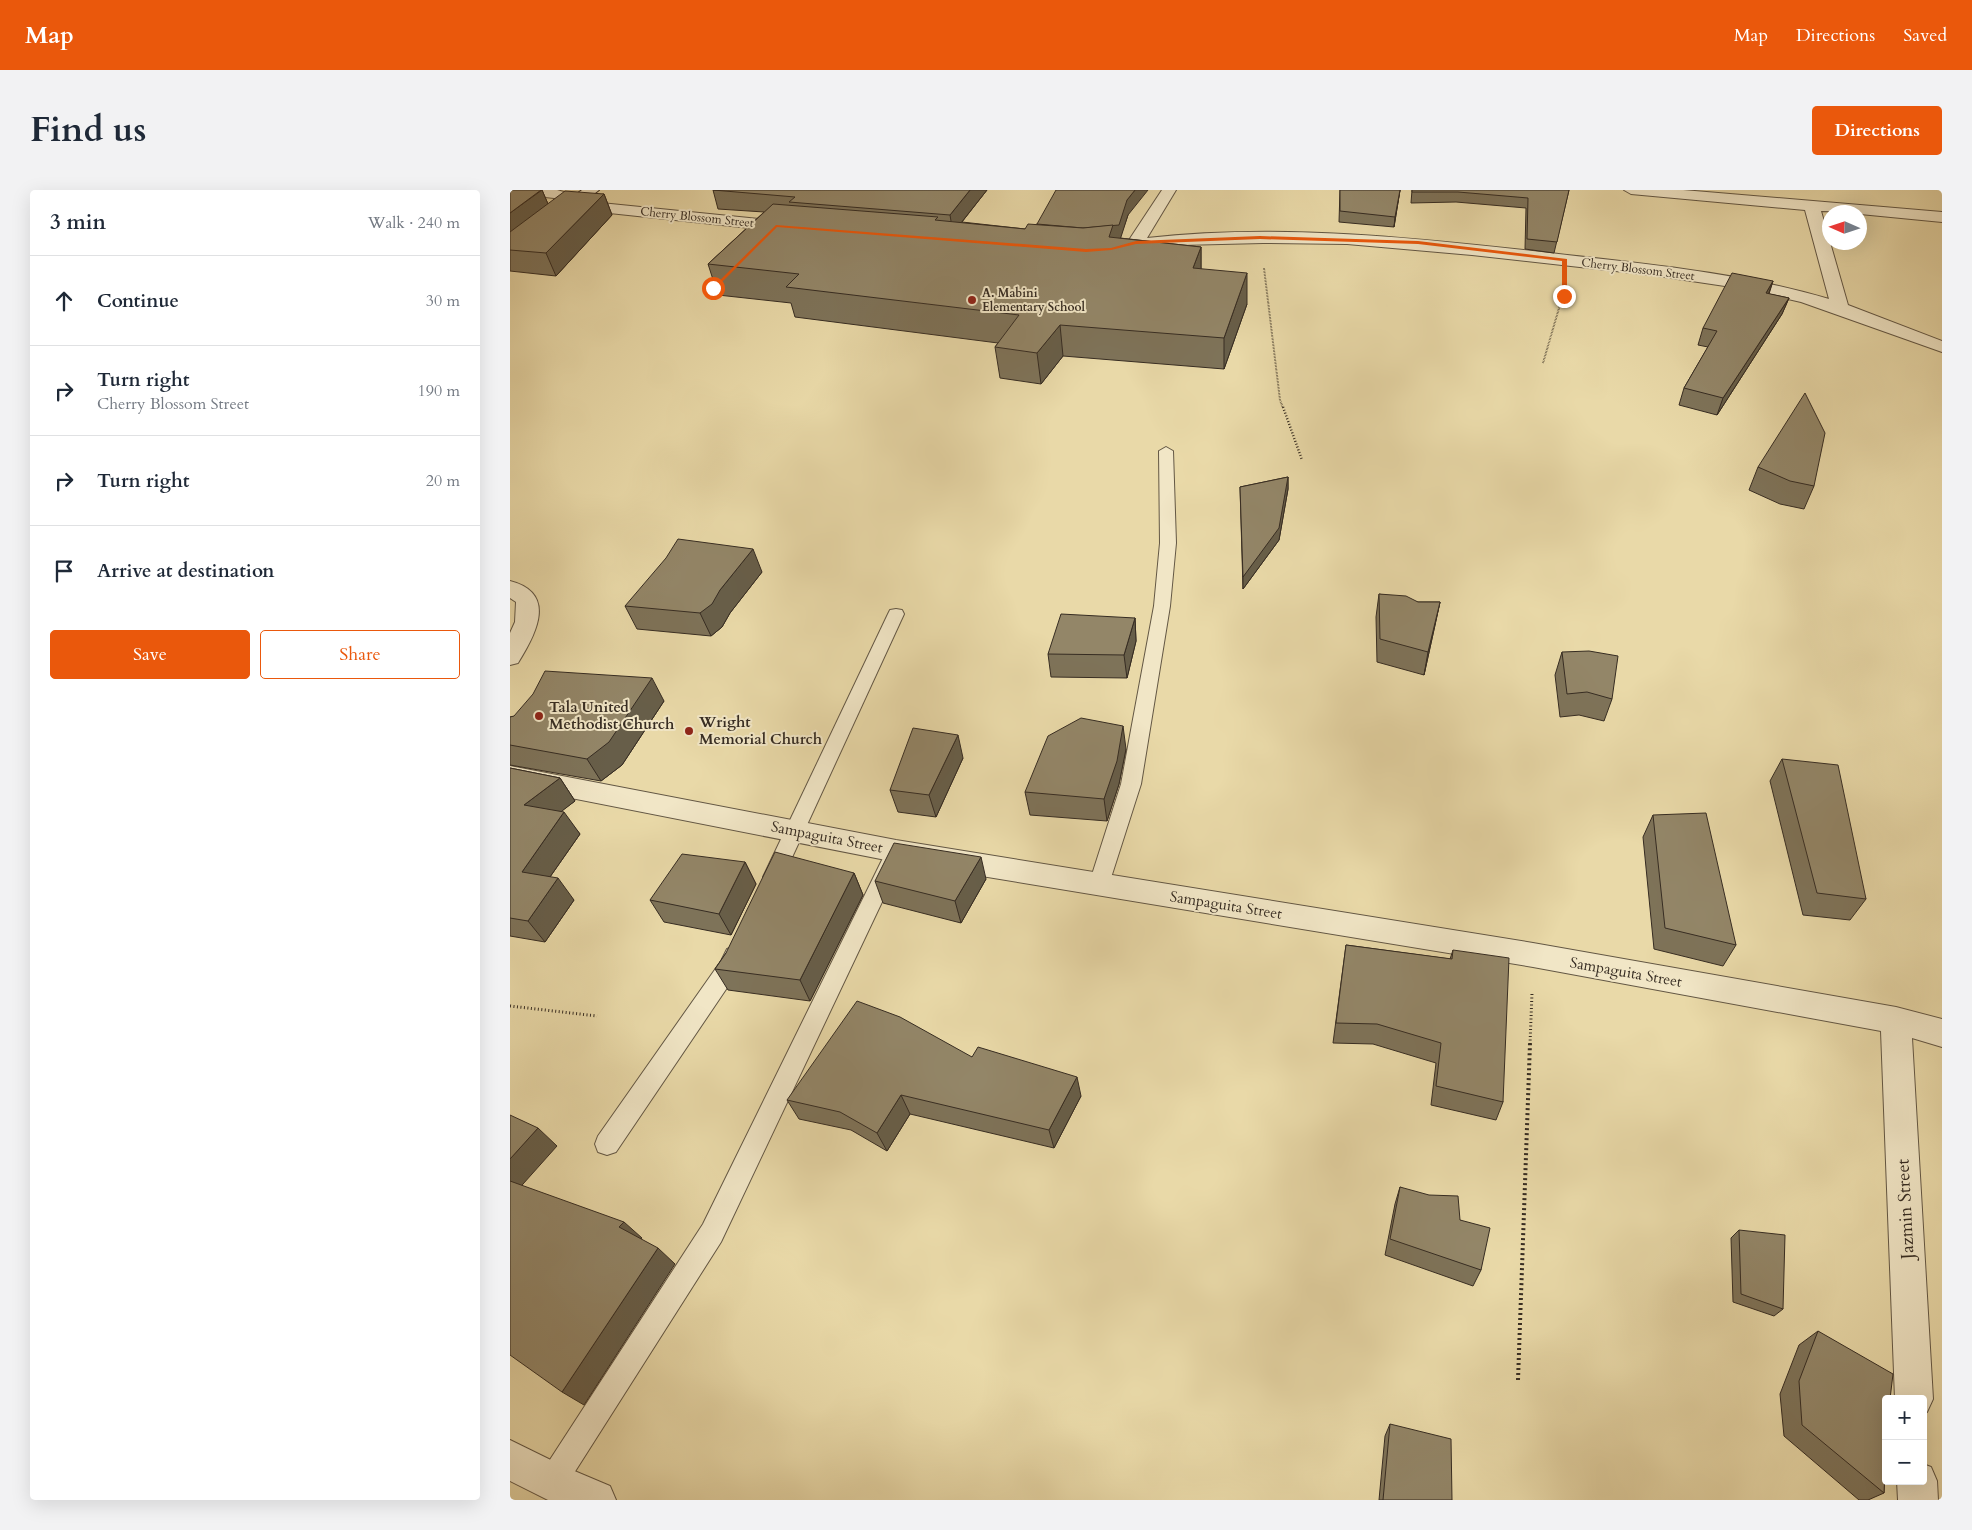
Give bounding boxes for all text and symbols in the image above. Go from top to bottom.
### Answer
text: Map [25,19,74,52]
text: Map [1734,23,1768,48]
text: Directions [1796,23,1875,48]
text: Saved [1903,23,1947,48]
text: Find us [30,106,146,154]
button: Directions [1812,106,1942,155]
street label: Cherry Blossom Street [639,203,755,231]
north arrow [1822,205,1867,250]
text: 3 min [50,208,106,237]
text: Walk · 240 m [368,212,460,234]
street label: Cherry Blossom Street [1580,254,1696,284]
route start [702,277,725,300]
place label: A. Mabini Elementary School [982,285,1085,315]
route end [1553,285,1576,308]
icon: ahead [50,287,78,315]
text: Continue [97,288,179,314]
text: 30 m [426,290,460,312]
marker: A. Mabini Elementary School [966,294,978,306]
text: Turn right [97,367,189,393]
icon: right [50,377,78,405]
text: 190 m [418,380,460,402]
text: Cherry Blossom Street [97,393,249,415]
icon: right [50,467,78,495]
text: Turn right [97,468,189,494]
text: 20 m [426,470,460,492]
icon: arrive [50,557,78,585]
text: Arrive at destination [97,558,274,584]
button: Save [50,630,250,679]
button: Share [260,630,460,679]
place label: Tala United Methodist Church [549,697,675,734]
marker: Tala United Methodist Church [533,710,545,722]
place label: Wright Memorial Church [698,712,823,749]
marker: Wright Memorial Church [683,725,695,737]
street label: Sampaguita Street [769,816,885,858]
street label: Sampaguita Street [1168,886,1284,924]
street label: Sampaguita Street [1568,952,1684,992]
street label: Jazmin Street [1890,1158,1921,1263]
map controls [1882,1395,1927,1485]
button: + [1882,1395,1927,1440]
button: − [1882,1440,1927,1485]

